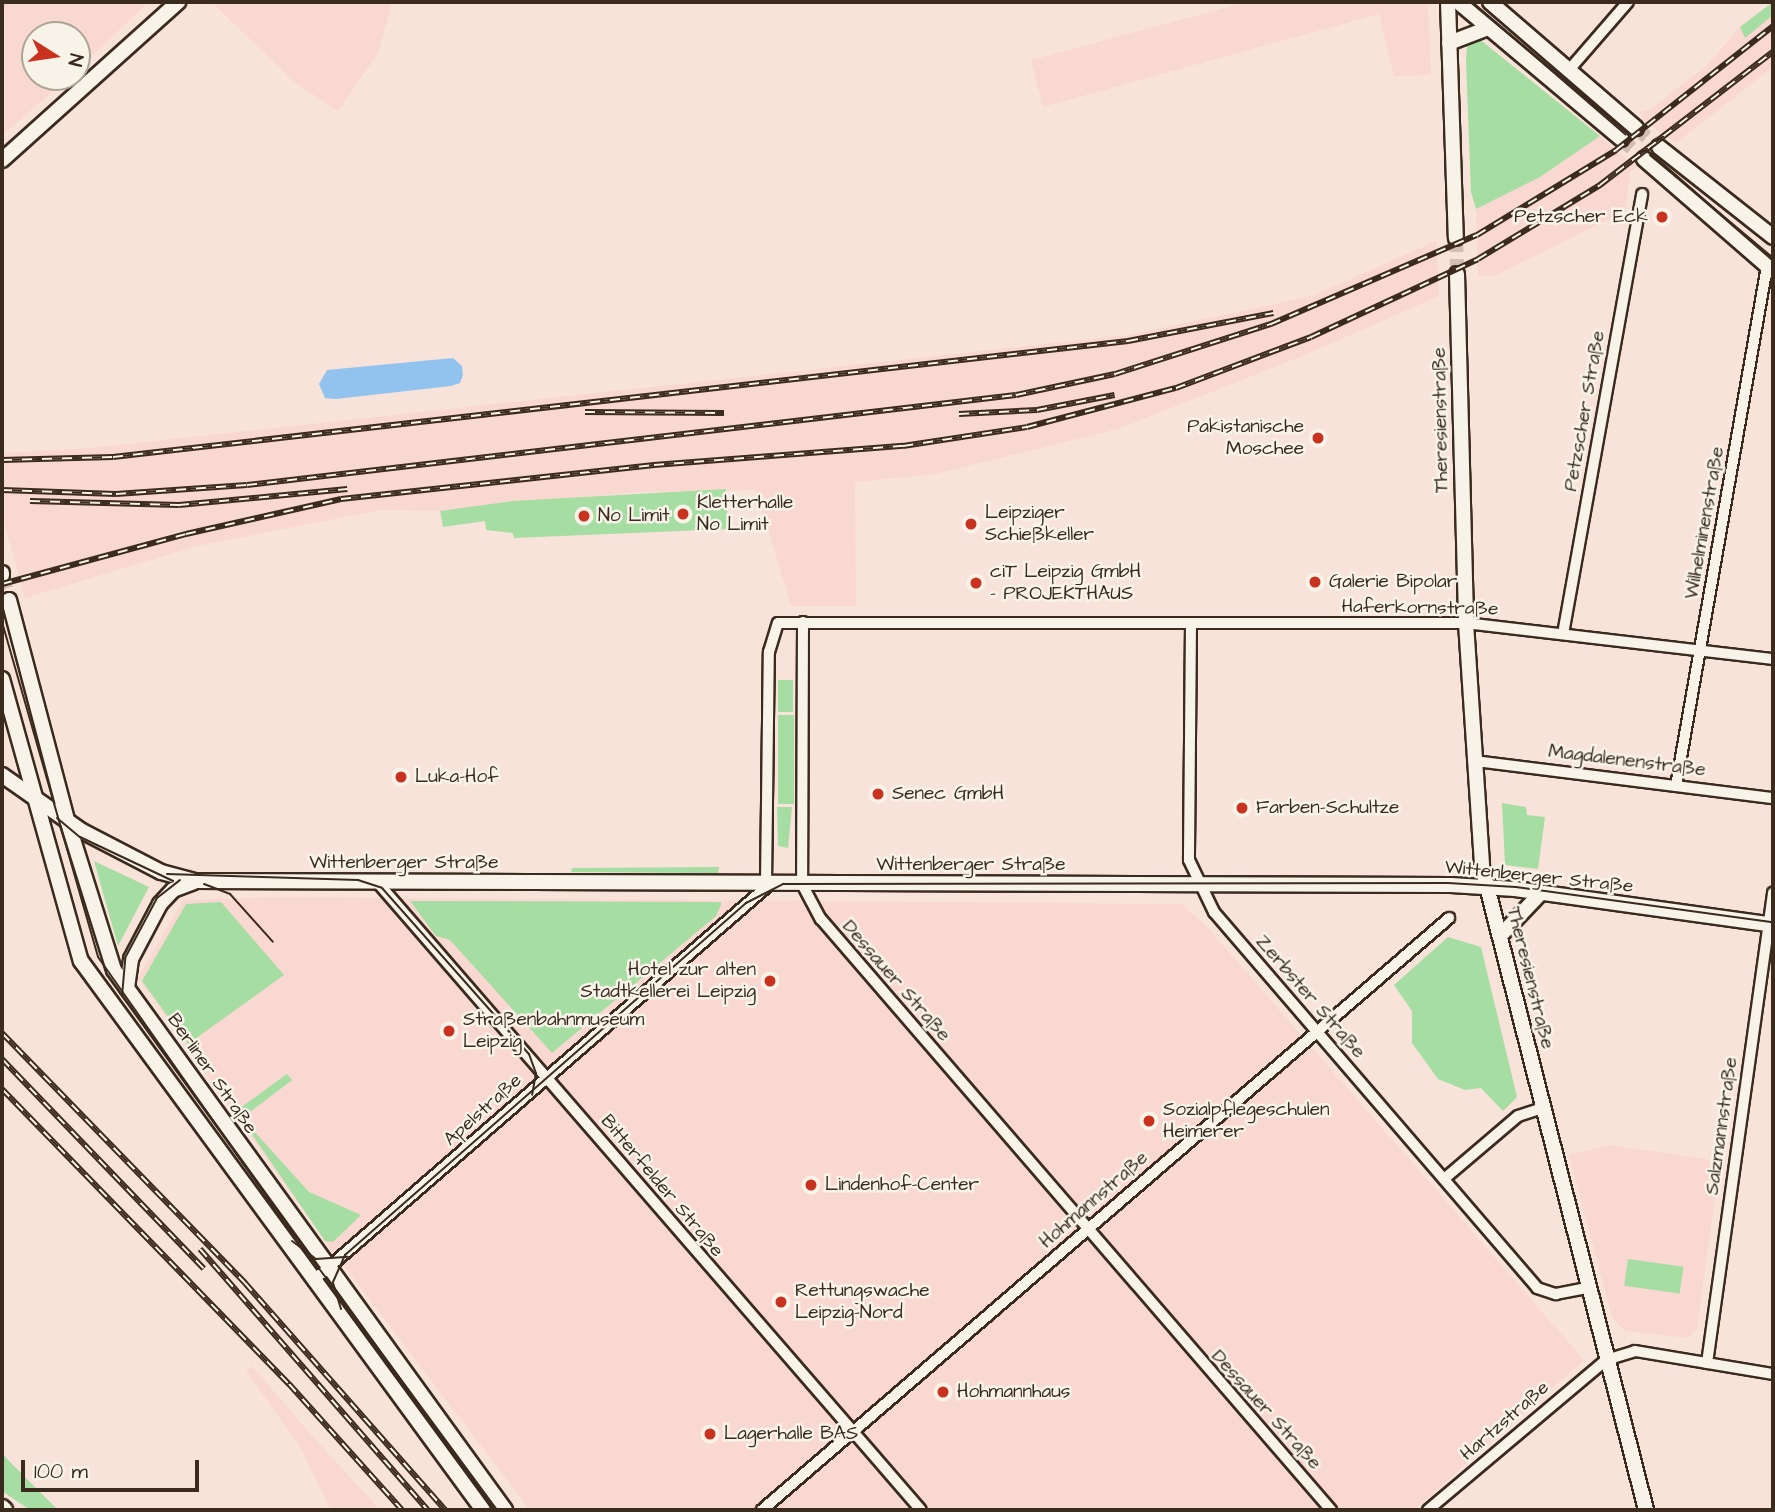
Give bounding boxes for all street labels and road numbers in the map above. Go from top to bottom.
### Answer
street label: Petzscher Straße [1560,329,1610,493]
street label: Theresienstraße [1428,347,1454,493]
street label: Wilhelminenstraße [1680,445,1730,601]
street label: Haferkornstraße [1341,595,1499,621]
street label: Magdalenenstraße [1547,740,1707,782]
street label: Wittenberger Straße [309,852,499,874]
street label: Wittenberger Straße [876,854,1066,876]
street label: Wittenberger Straße [1444,856,1634,898]
street label: Theresienstraße [1501,905,1559,1051]
street label: Dessauer Straße [837,916,955,1046]
street label: Zerbster Straße [1250,931,1370,1063]
street label: Berliner Straße [162,1009,262,1139]
street label: Salzmannstraße [1701,1056,1743,1196]
street label: Apelstraße [439,1069,527,1151]
street label: Bitterfelder Straße [596,1110,728,1262]
street label: Hohmannstraße [1035,1147,1153,1253]
street label: Dessauer Straße [1206,1345,1326,1475]
street label: Hartzstraße [1456,1376,1554,1466]

